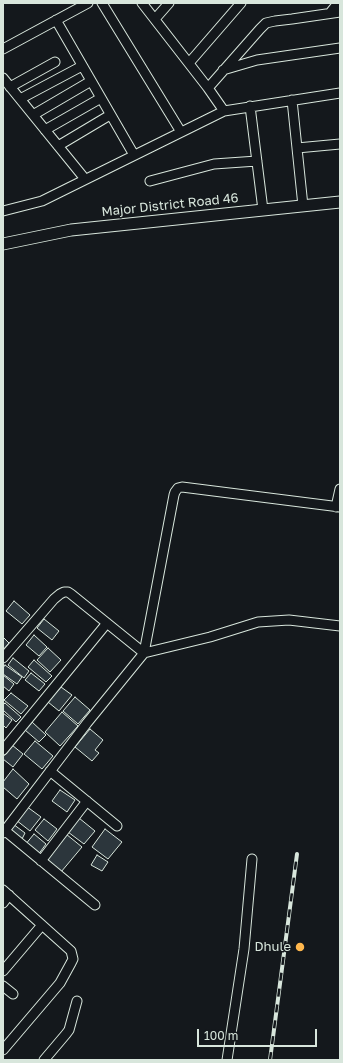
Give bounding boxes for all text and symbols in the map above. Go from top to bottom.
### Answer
street label: Major District Road 46 [101,190,239,220]
place label: Dhule [254,939,291,955]
marker: Dhule [294,941,306,953]
scale bar [199,1021,319,1047]
text: 100 m [204,1028,238,1043]

